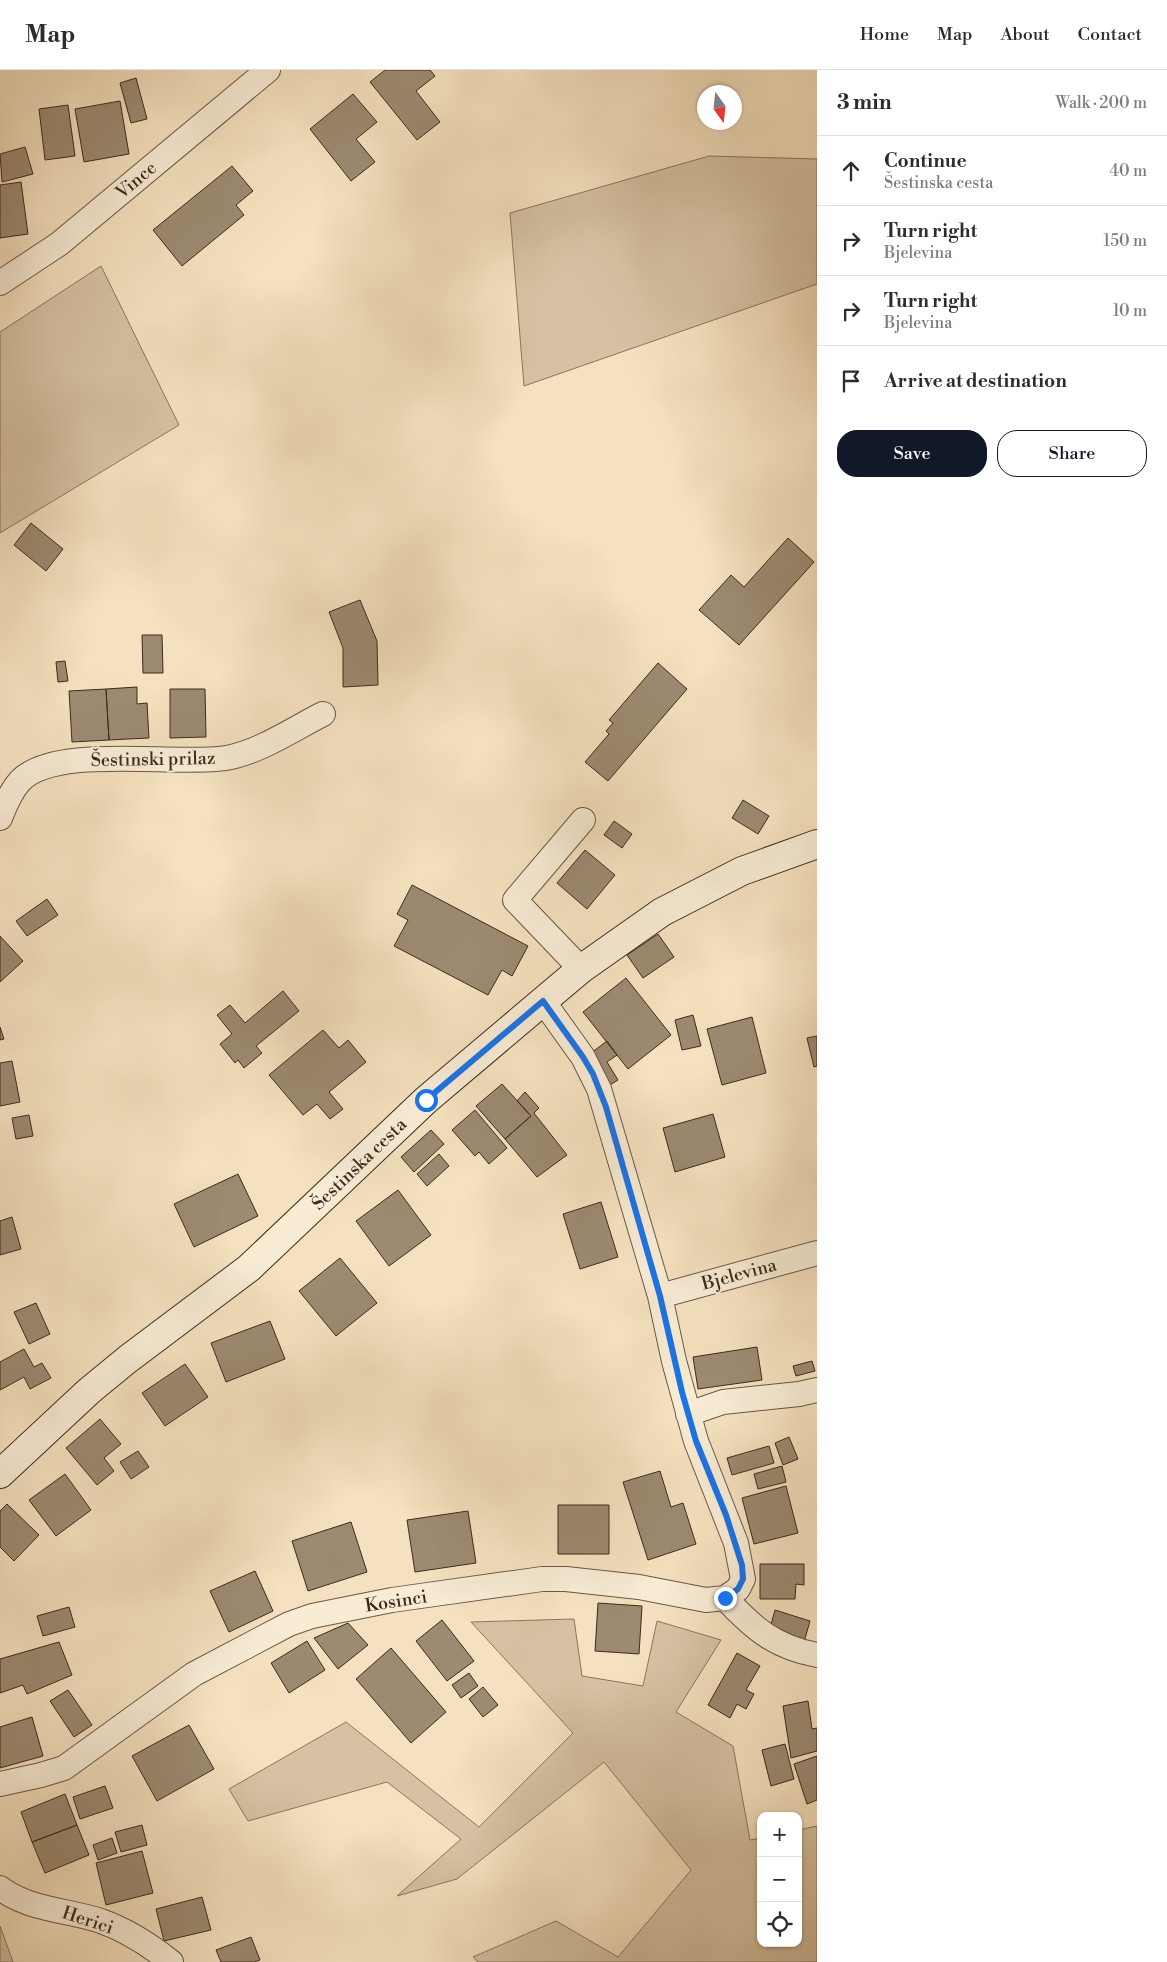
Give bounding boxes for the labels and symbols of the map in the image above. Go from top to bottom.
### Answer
north arrow [697,85,742,130]
street label: Vince [110,157,162,205]
street label: Šestinski prilaz [90,747,216,772]
route start [415,1089,438,1112]
street label: Šestinska cesta [307,1113,412,1215]
street label: Bjelevina [698,1253,780,1296]
street label: Kosinci [363,1585,429,1618]
route end [714,1587,737,1610]
street label: Herici [59,1901,116,1940]

